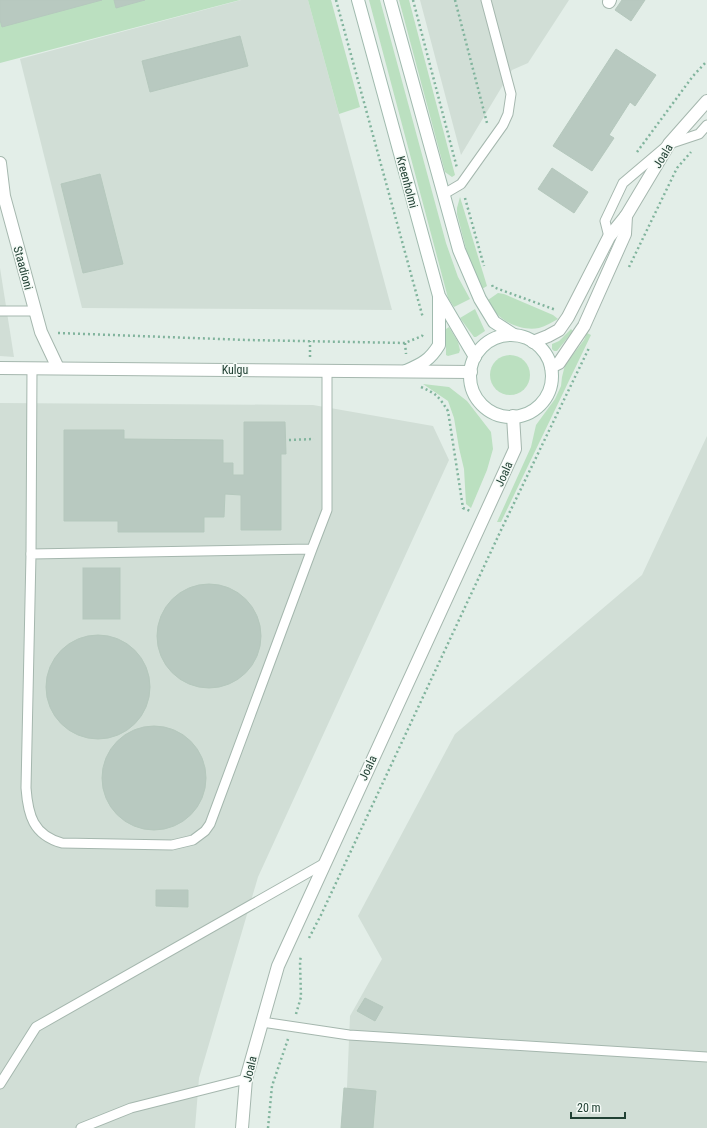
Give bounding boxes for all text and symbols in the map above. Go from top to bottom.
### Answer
street label: Joala [650,141,676,171]
street label: Kreenholmi [393,154,421,210]
street label: Staadioni [10,245,36,291]
street label: Kulgu [222,363,249,377]
street label: Joala [492,459,516,489]
street label: Joala [356,753,380,783]
street label: Joala [240,1054,260,1083]
scale bar [571,1094,625,1120]
text: 20 m [577,1101,601,1115]

